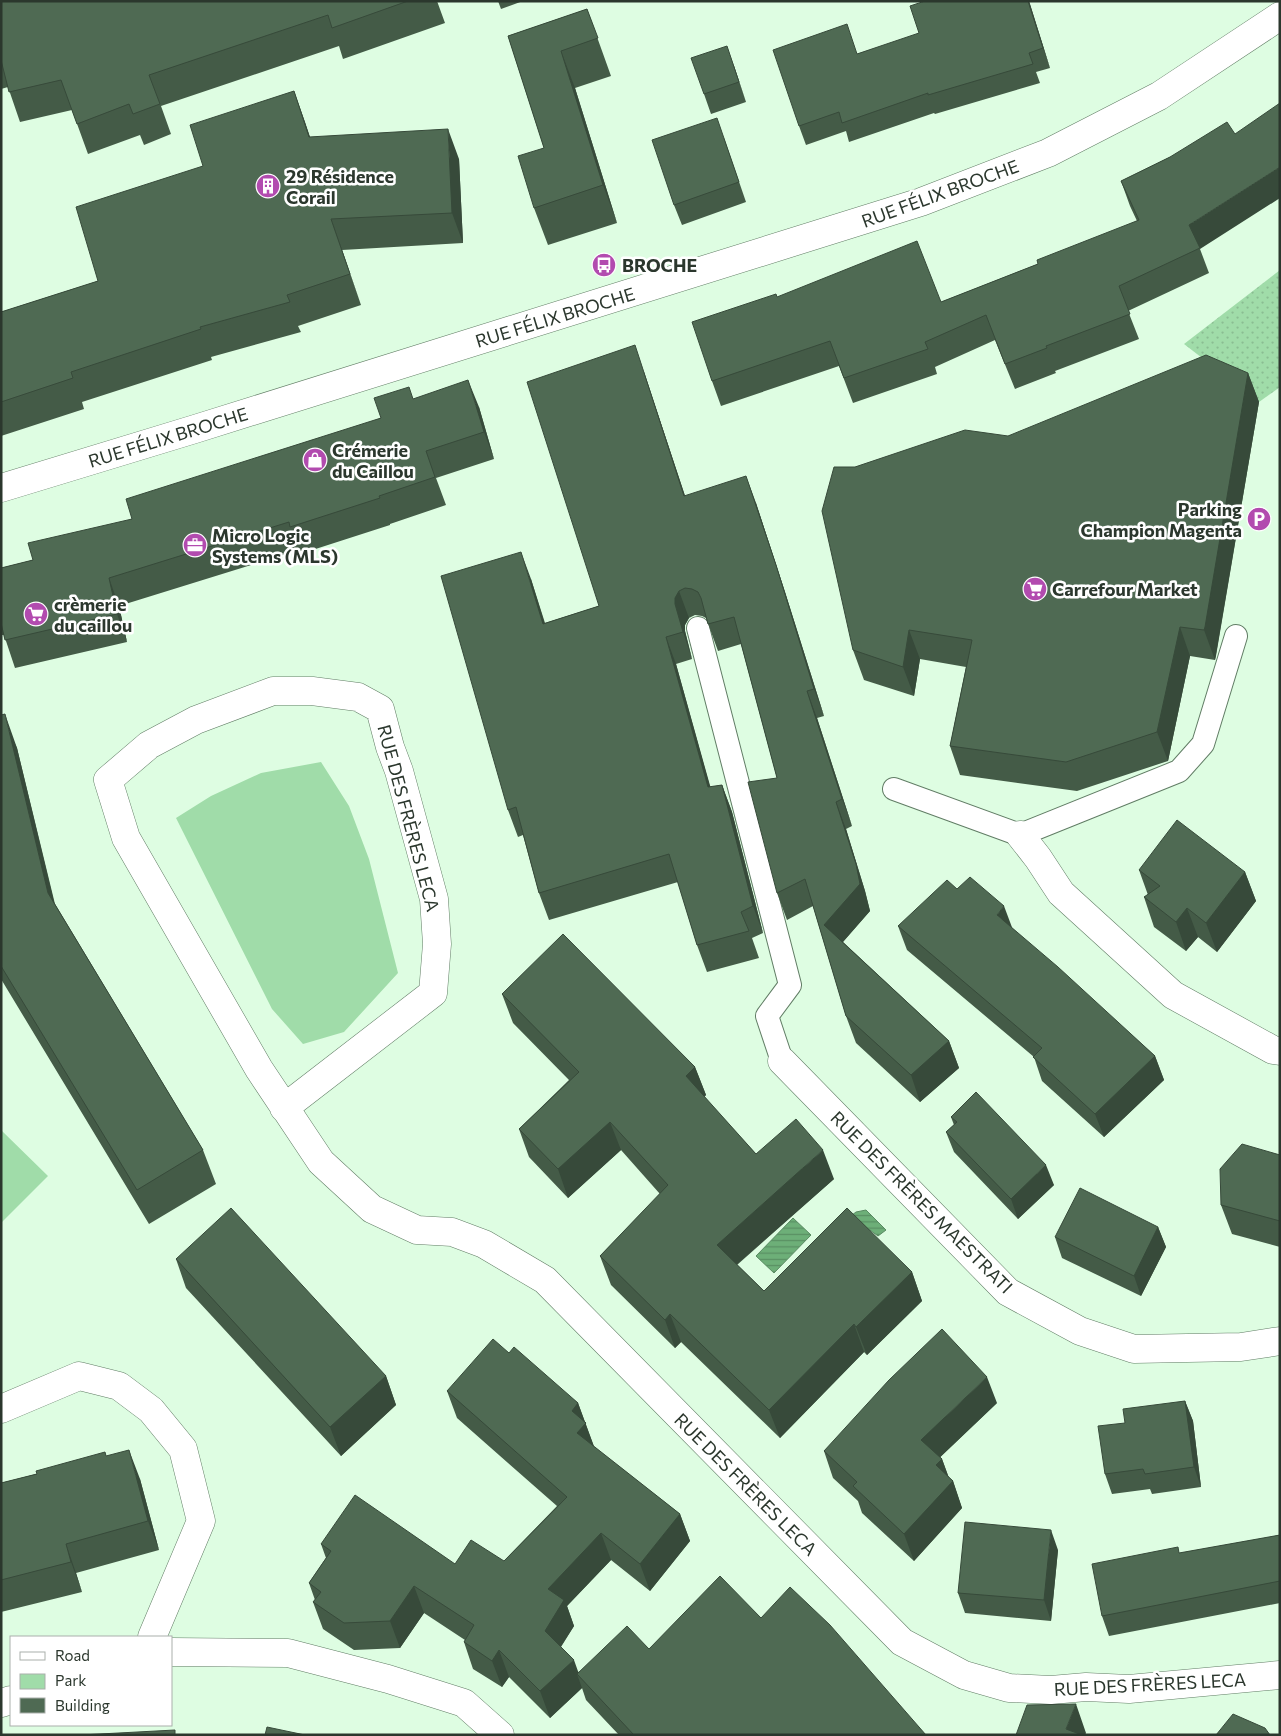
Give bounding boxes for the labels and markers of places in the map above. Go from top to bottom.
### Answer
place label: 29 Résidence Corail [286,165,394,208]
building icon: 29 Résidence Corail [255,173,281,199]
bus stop icon: BROCHE [591,252,617,278]
place label: BROCHE [622,254,697,276]
place label: Crémerie du Caillou [332,439,414,482]
shop icon: Crémerie du Caillou [302,447,328,473]
place label: Parking Champion Magenta [1080,498,1242,541]
parking icon: Parking Champion Magenta [1246,506,1272,532]
place label: Micro Logic Systems (MLS) [212,524,338,567]
office icon: Micro Logic Systems (MLS) [182,532,208,558]
supermarket icon: Carrefour Market [1022,576,1048,602]
place label: Carrefour Market [1052,578,1198,600]
place label: crèmerie du caillou [54,593,132,636]
supermarket icon: crèmerie du caillou [23,601,49,627]

